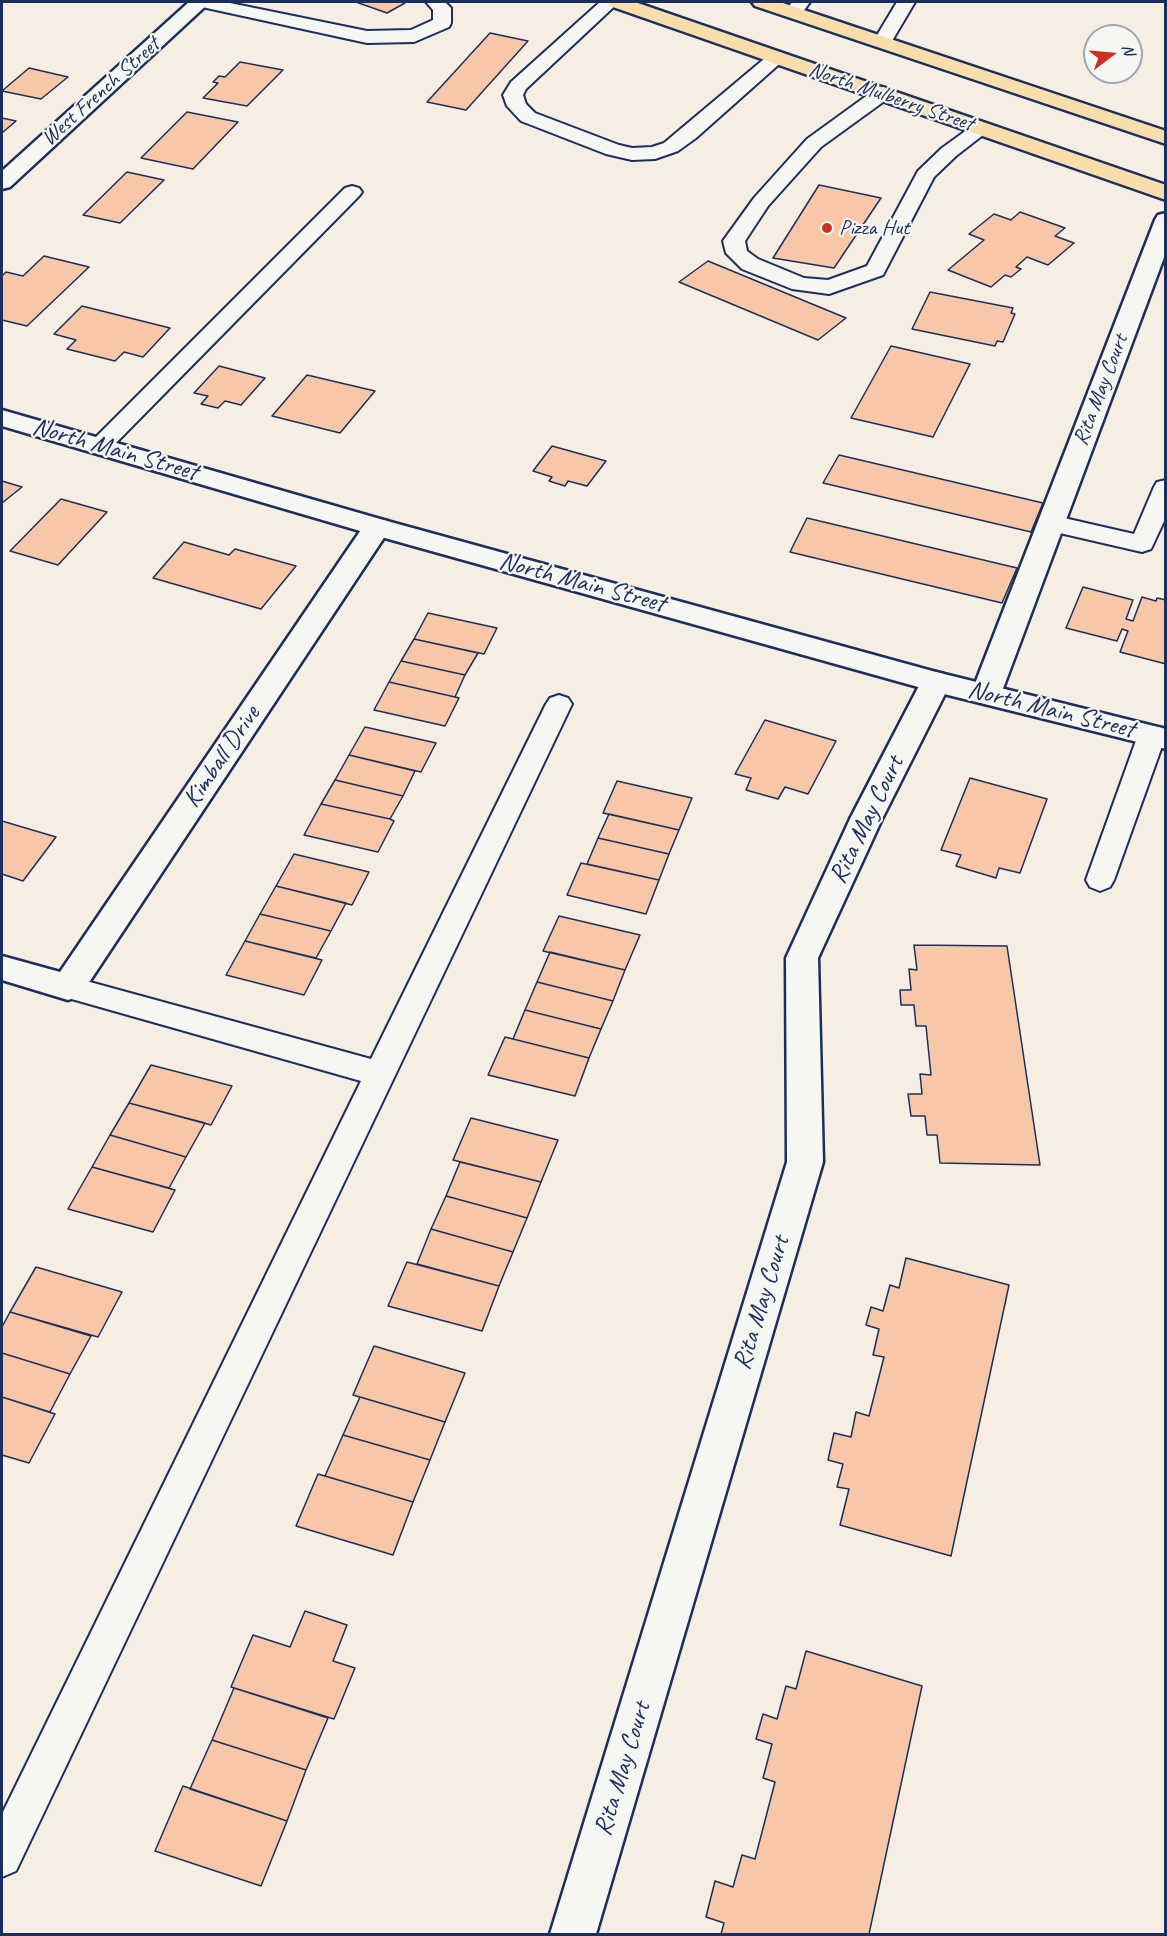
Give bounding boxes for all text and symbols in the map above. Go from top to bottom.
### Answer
north arrow [1083,24,1143,84]
street label: West French Street [37,32,165,152]
text: N [1117,42,1139,57]
street label: North Mulberry Street [805,56,977,138]
place label: Pizza Hut [839,215,909,241]
marker: Pizza Hut [820,221,834,235]
street label: Rita May Court [1068,331,1134,449]
street label: North Main Street [29,412,201,488]
street label: North Main Street [496,546,668,620]
street label: North Main Street [965,674,1137,746]
street label: Kimball Drive [177,700,267,814]
street label: Rita May Court [823,751,911,889]
street label: Rita May Court [727,1232,797,1374]
street label: Rita May Court [588,1698,658,1840]

